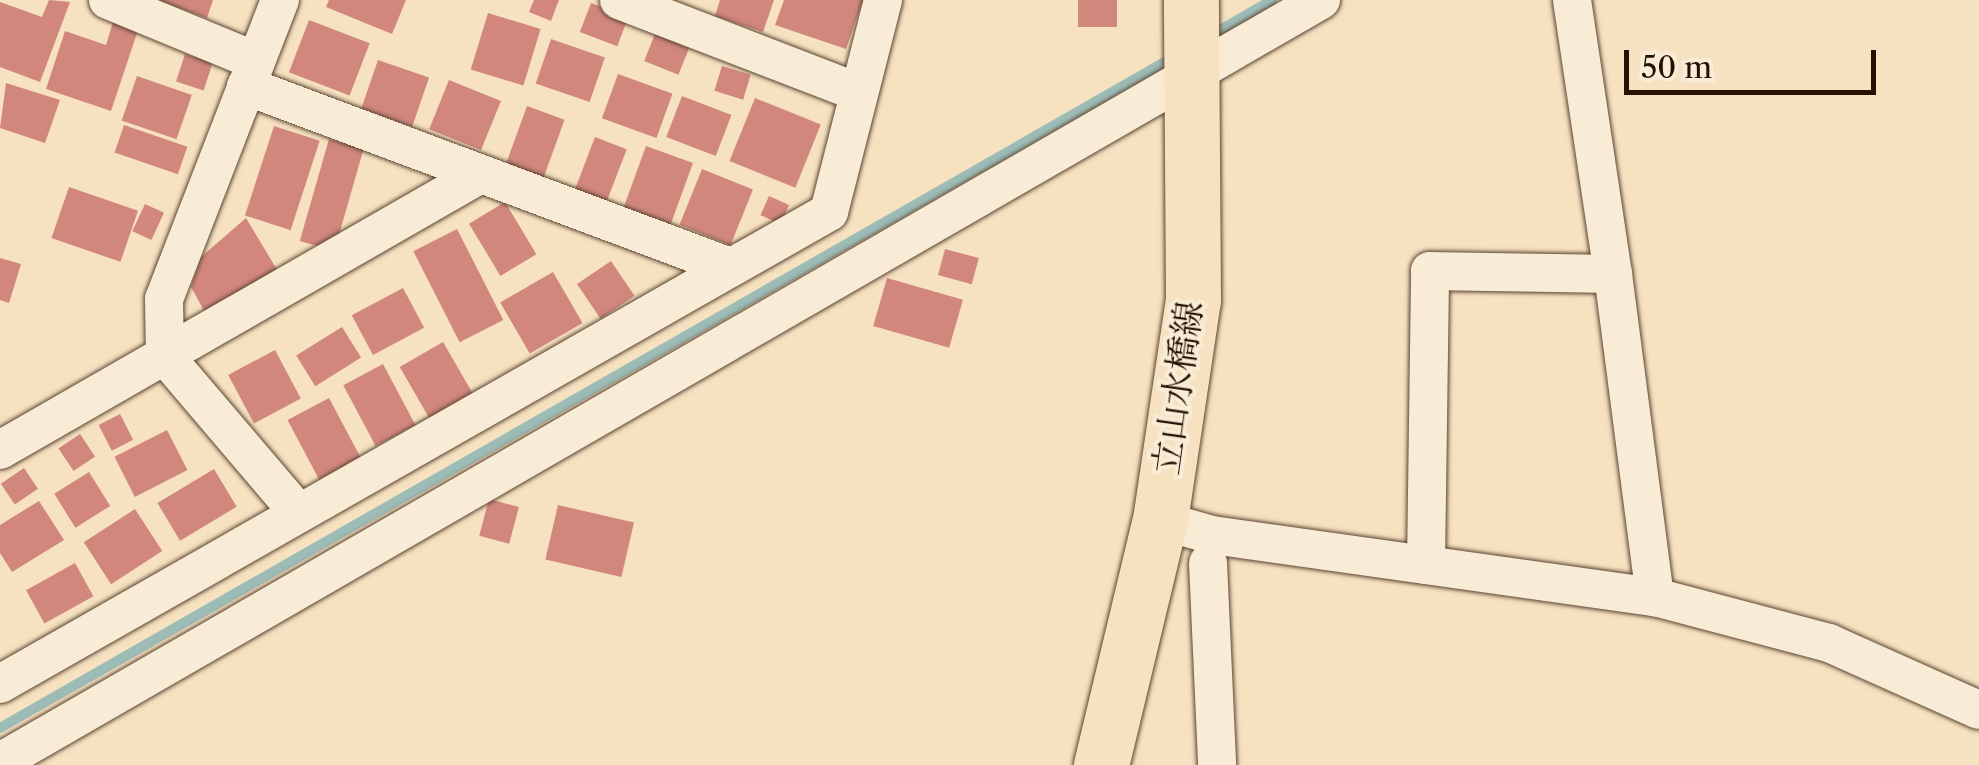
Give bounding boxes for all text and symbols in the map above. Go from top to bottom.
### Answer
scale bar [1629,30,1882,92]
text: 50 m [1641,49,1712,86]
street label: 立山水橋線 [1145,298,1211,478]

